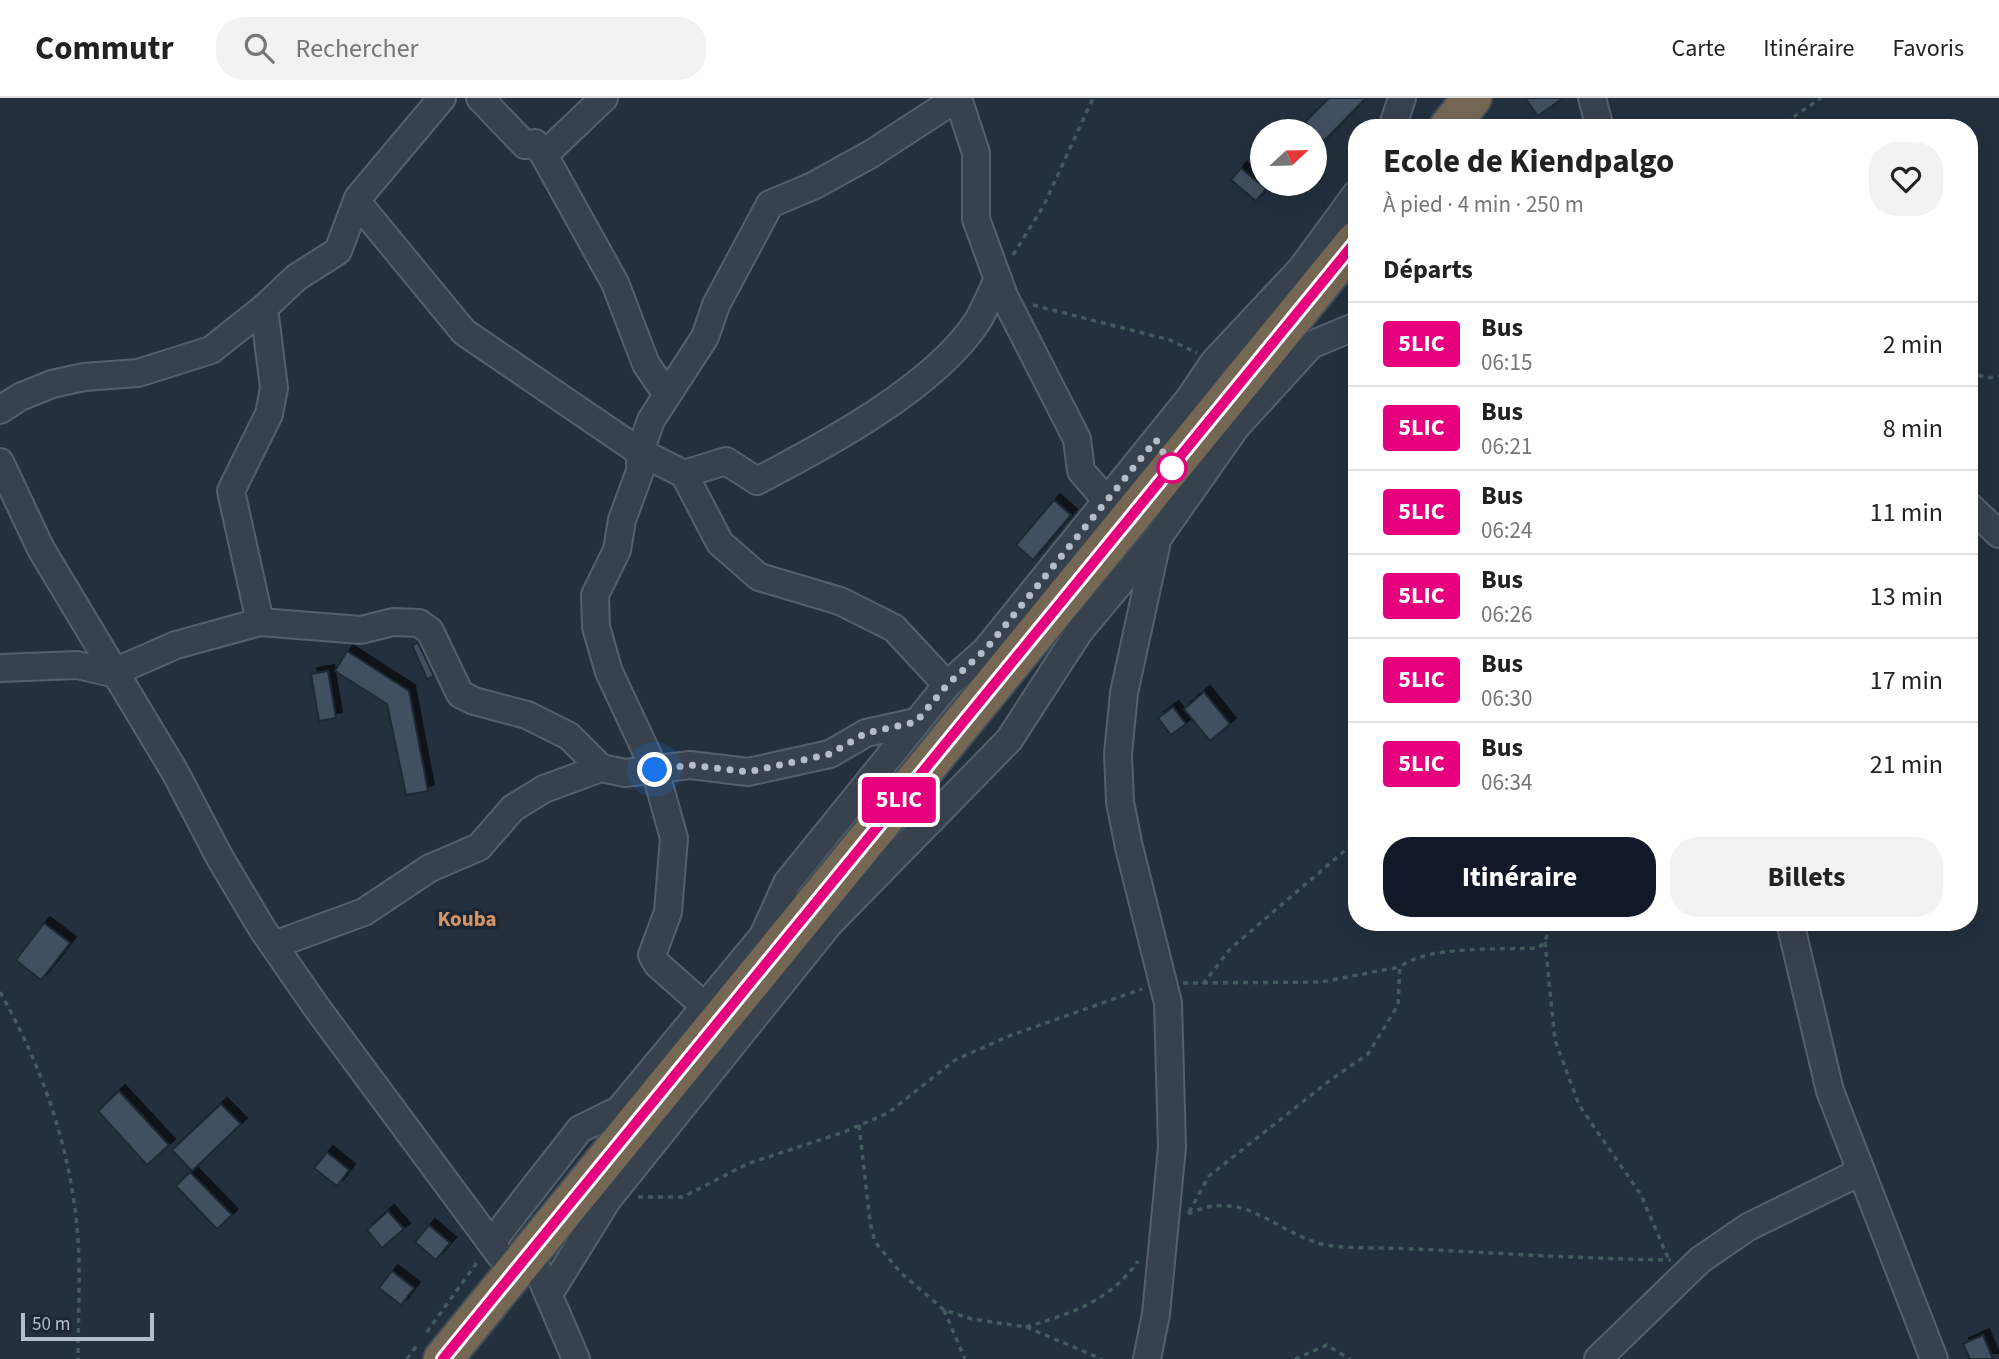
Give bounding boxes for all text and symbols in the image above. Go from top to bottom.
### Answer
search box [216,17,706,80]
text: Commutr [35,25,174,72]
icon: search [240,29,278,67]
text: Rechercher [296,30,419,67]
text: Carte [1671,31,1725,66]
text: Itinéraire [1763,31,1854,66]
text: Favoris [1892,31,1964,66]
north arrow [1250,119,1326,196]
map controls [1250,119,1327,196]
text: Ecole de Kiendpalgo [1383,138,1674,185]
button: heart [1869,142,1943,216]
text: À pied · 4 min · 250 m [1383,188,1584,221]
text: Départs [1383,251,1473,288]
text: Bus [1481,309,1523,346]
text: 5LIC [1398,326,1445,361]
text: 2 min [1883,326,1943,363]
text: 06:15 [1481,346,1532,379]
text: Bus [1481,393,1523,430]
text: 5LIC [1398,410,1445,445]
text: 8 min [1883,410,1943,447]
text: 06:21 [1481,430,1532,463]
unlabelled marker [1157,453,1187,483]
text: Bus [1481,477,1523,514]
text: 5LIC [1398,494,1445,529]
text: 11 min [1870,494,1943,531]
text: 06:24 [1481,514,1532,547]
text: Bus [1481,561,1523,598]
text: 5LIC [1398,578,1445,613]
text: 13 min [1870,578,1943,615]
text: 06:26 [1481,598,1532,631]
text: Bus [1481,645,1523,682]
text: 5LIC [1398,662,1445,697]
text: 17 min [1870,662,1943,699]
text: 06:30 [1481,682,1532,715]
text: Bus [1481,729,1523,766]
text: 5LIC [1398,746,1445,781]
text: 21 min [1870,746,1943,783]
your location [637,752,672,787]
text: 06:34 [1481,766,1532,799]
line badge: 5LIC [850,777,948,823]
text: 5LIC [876,782,922,817]
button: Itinéraire [1383,837,1656,917]
button: Billets [1670,837,1943,917]
district label: Kouba [438,904,497,934]
scale bar [21,1310,154,1342]
text: 50 m [32,1311,70,1338]

